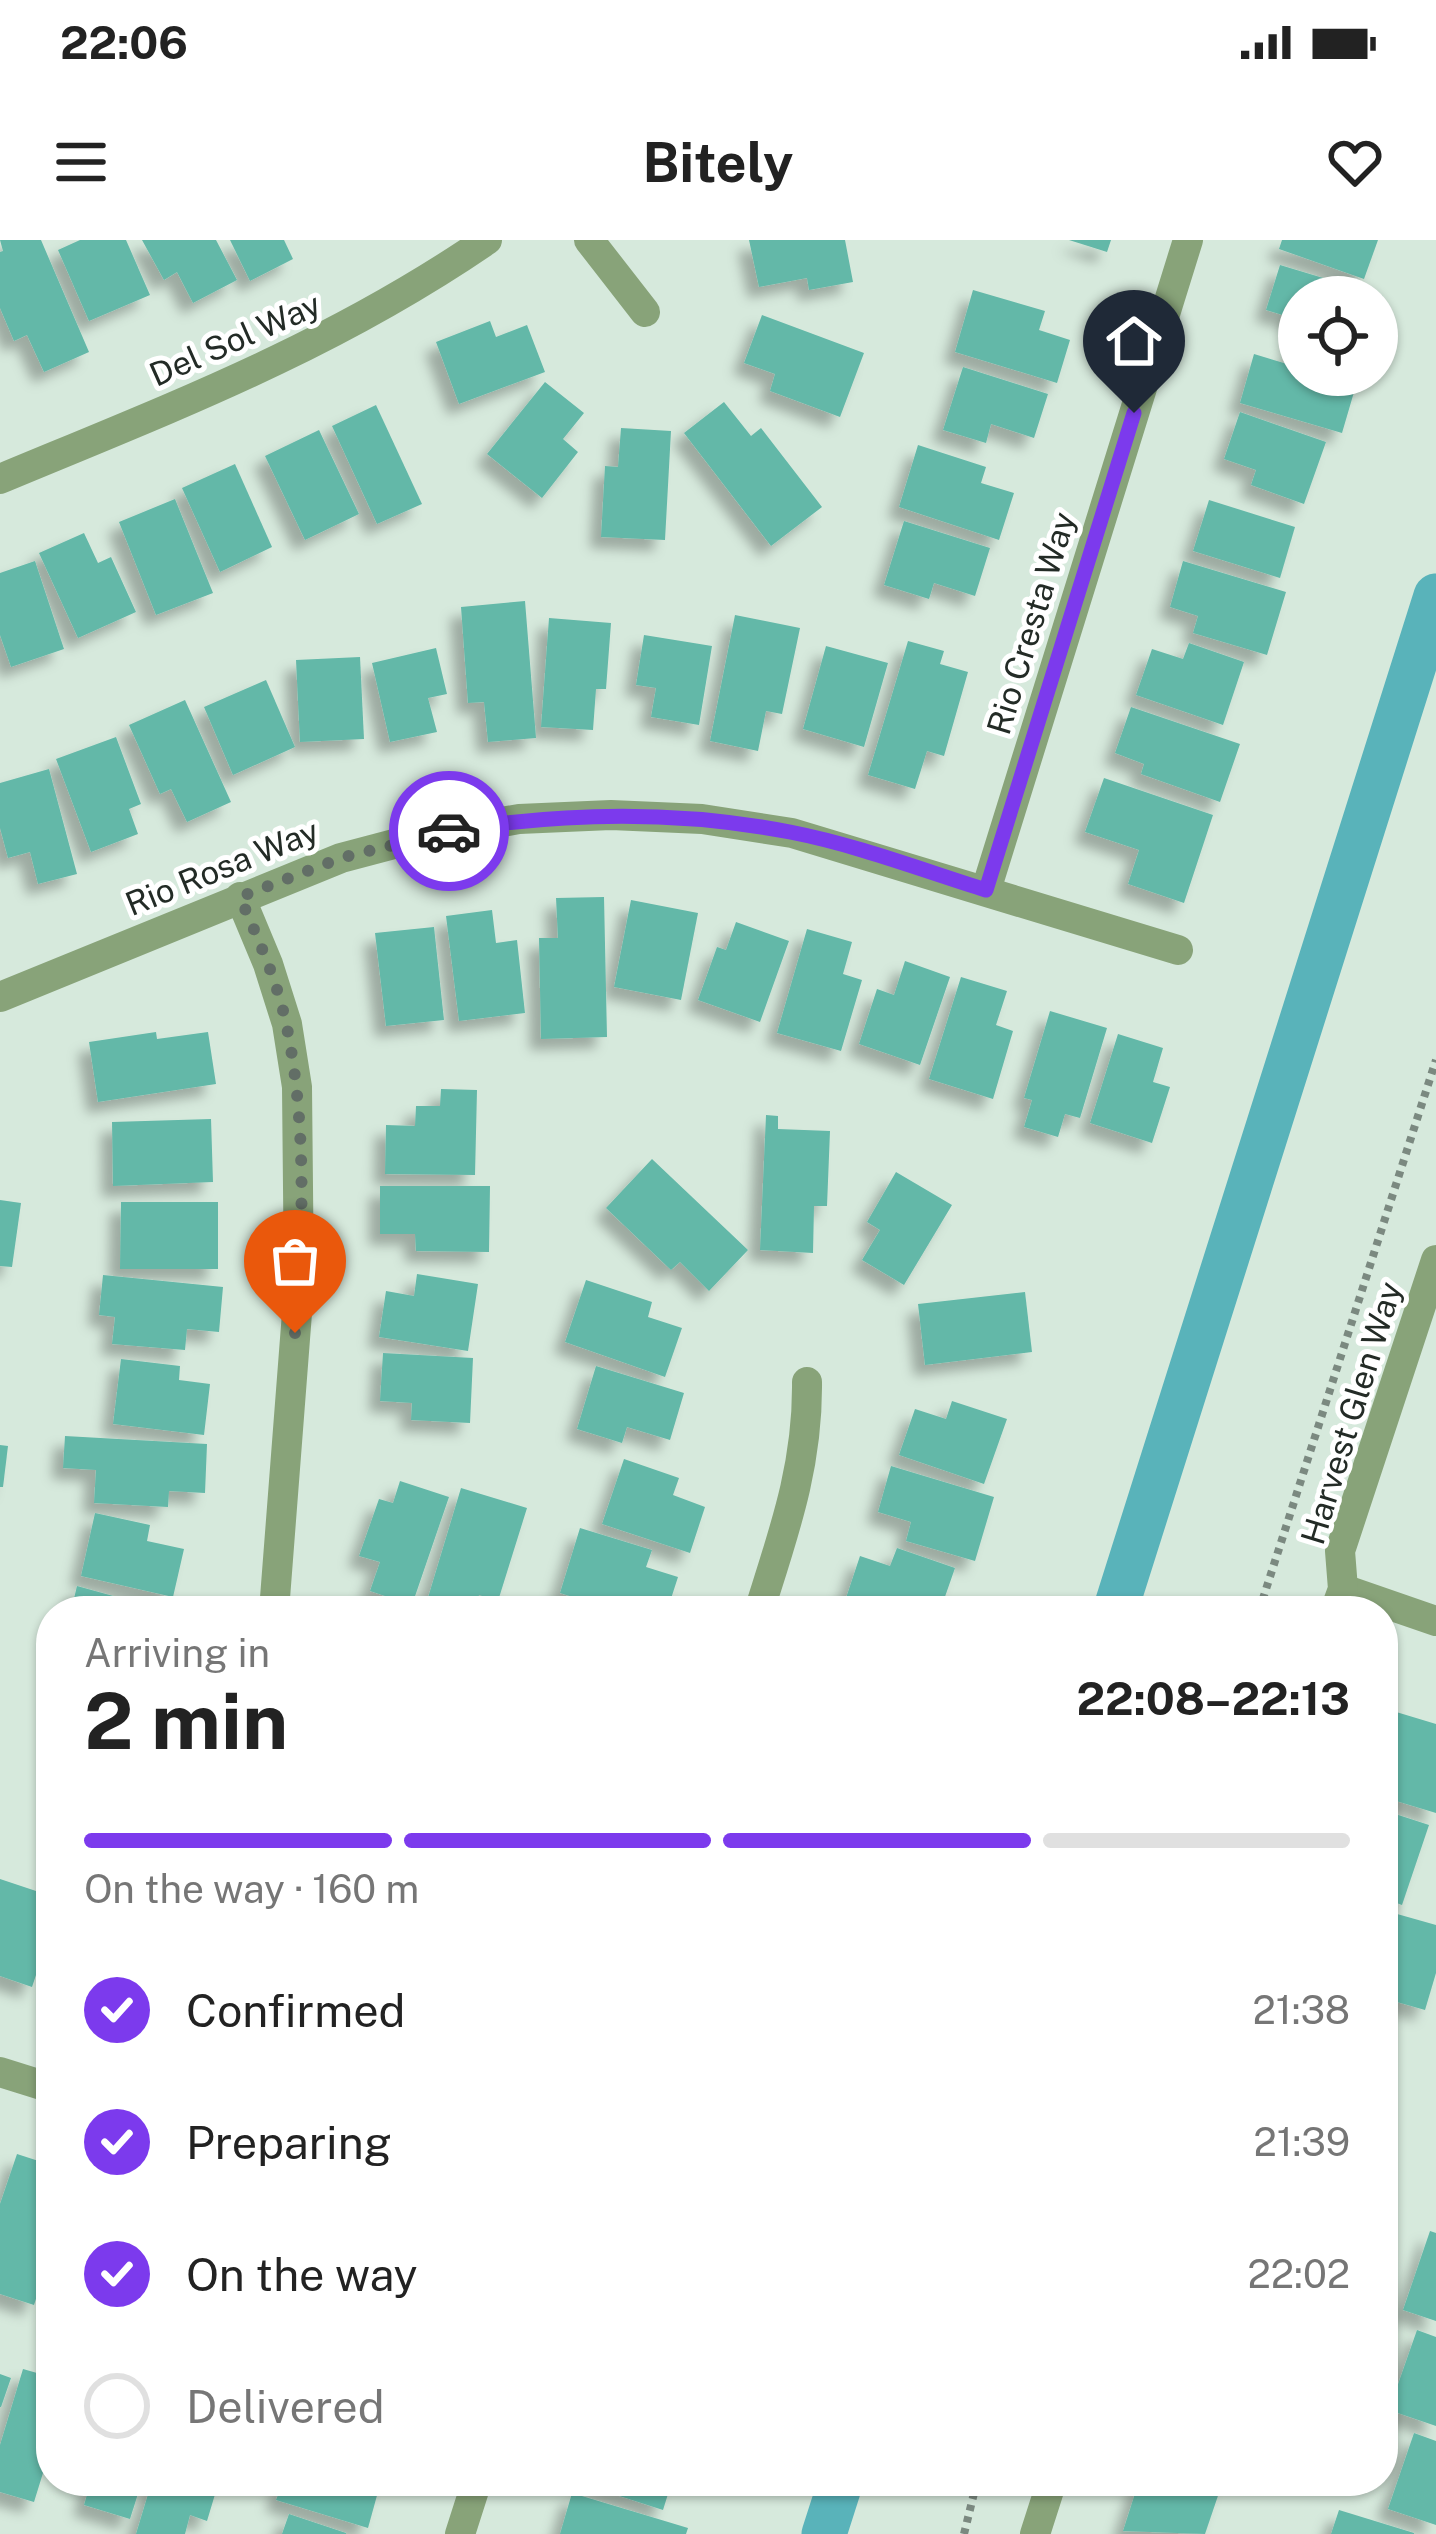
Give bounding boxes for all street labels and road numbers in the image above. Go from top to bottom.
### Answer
street label: Del Sol Way [144,284,326,394]
street label: Rio Cresta Way [979,507,1083,739]
street label: Rio Rosa Way [120,811,324,923]
street label: Harvest Glen Way [1293,1277,1409,1549]

